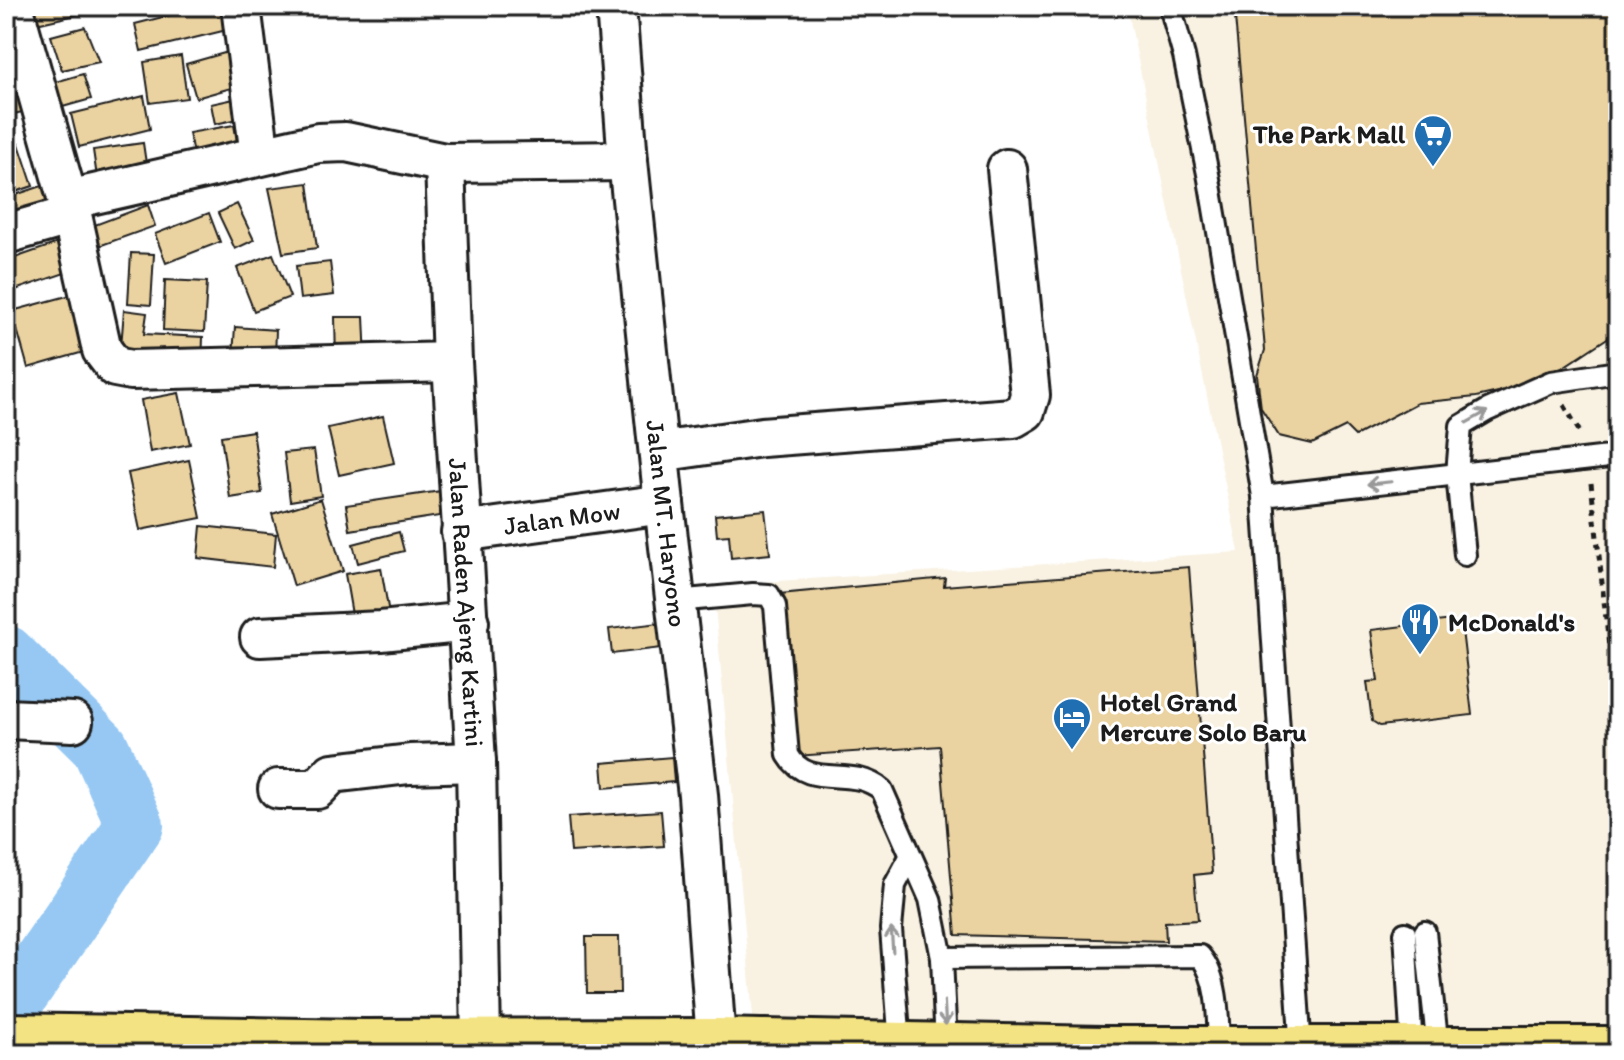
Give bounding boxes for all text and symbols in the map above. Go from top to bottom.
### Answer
supermarket icon: The Park Mall [1412,113,1454,168]
place label: The Park Mall [1252,118,1406,150]
one-way arrow [1465,409,1488,425]
street label: Jalan MT. Haryono [639,418,694,629]
street label: Jalan Raden Ajeng Kartini [442,457,491,748]
one-way arrow [1366,475,1393,490]
street label: Jalan Mow [502,494,622,542]
restaurant icon: McDonald's [1399,601,1441,656]
place label: McDonald's [1448,606,1575,638]
place label: Hotel Grand Mercure Solo Baru [1100,686,1307,748]
hotel icon: Hotel Grand Mercure Solo Baru [1051,696,1093,751]
one-way arrow [884,927,899,954]
one-way arrow [937,999,952,1026]

